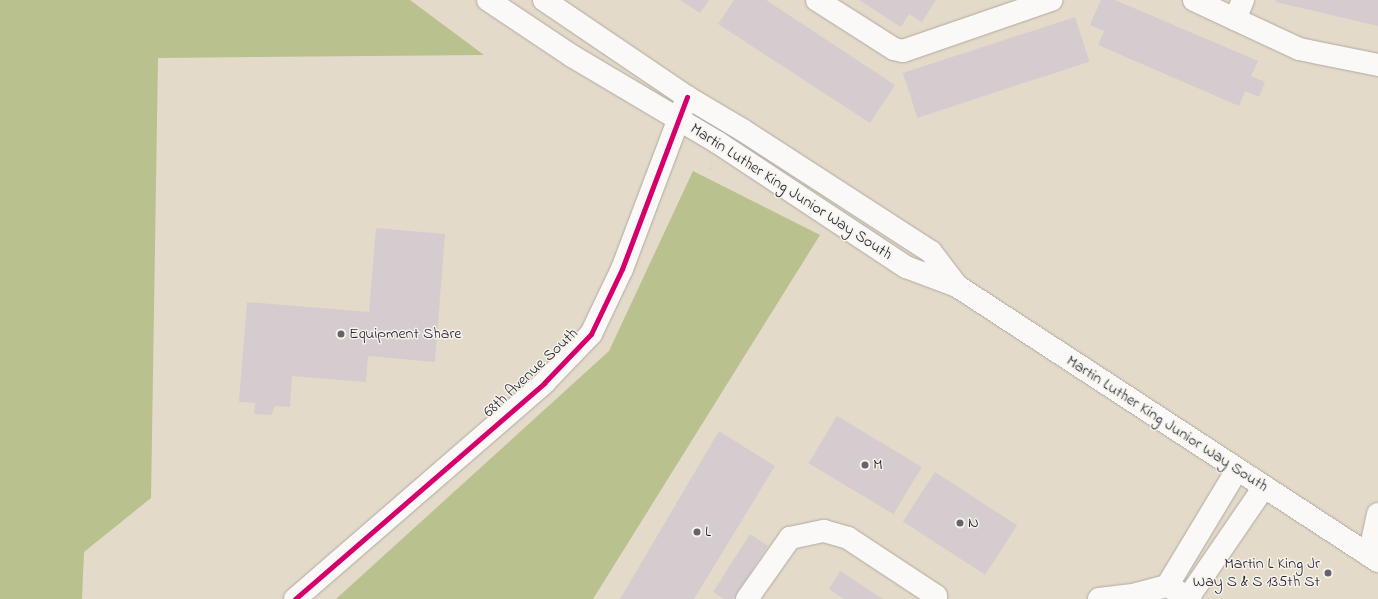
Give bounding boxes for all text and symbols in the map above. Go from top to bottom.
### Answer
street label: Martin Luther King Junior Way South [686,119,896,265]
place label: Equipment Share [349,324,462,344]
street label: 68th Avenue South [480,324,582,422]
marker: Equipment Share [336,329,346,339]
street label: Martin Luther King Junior Way South [1062,351,1272,497]
place label: M [873,455,883,475]
marker: M [860,460,870,470]
place label: N [968,513,979,533]
marker: N [955,518,965,528]
place label: L [705,522,711,542]
marker: L [692,527,702,537]
place label: Martin L King Jr Way S & S 135th St [1193,554,1320,592]
marker: Martin L King Jr Way S & S 135th St [1323,568,1333,578]

